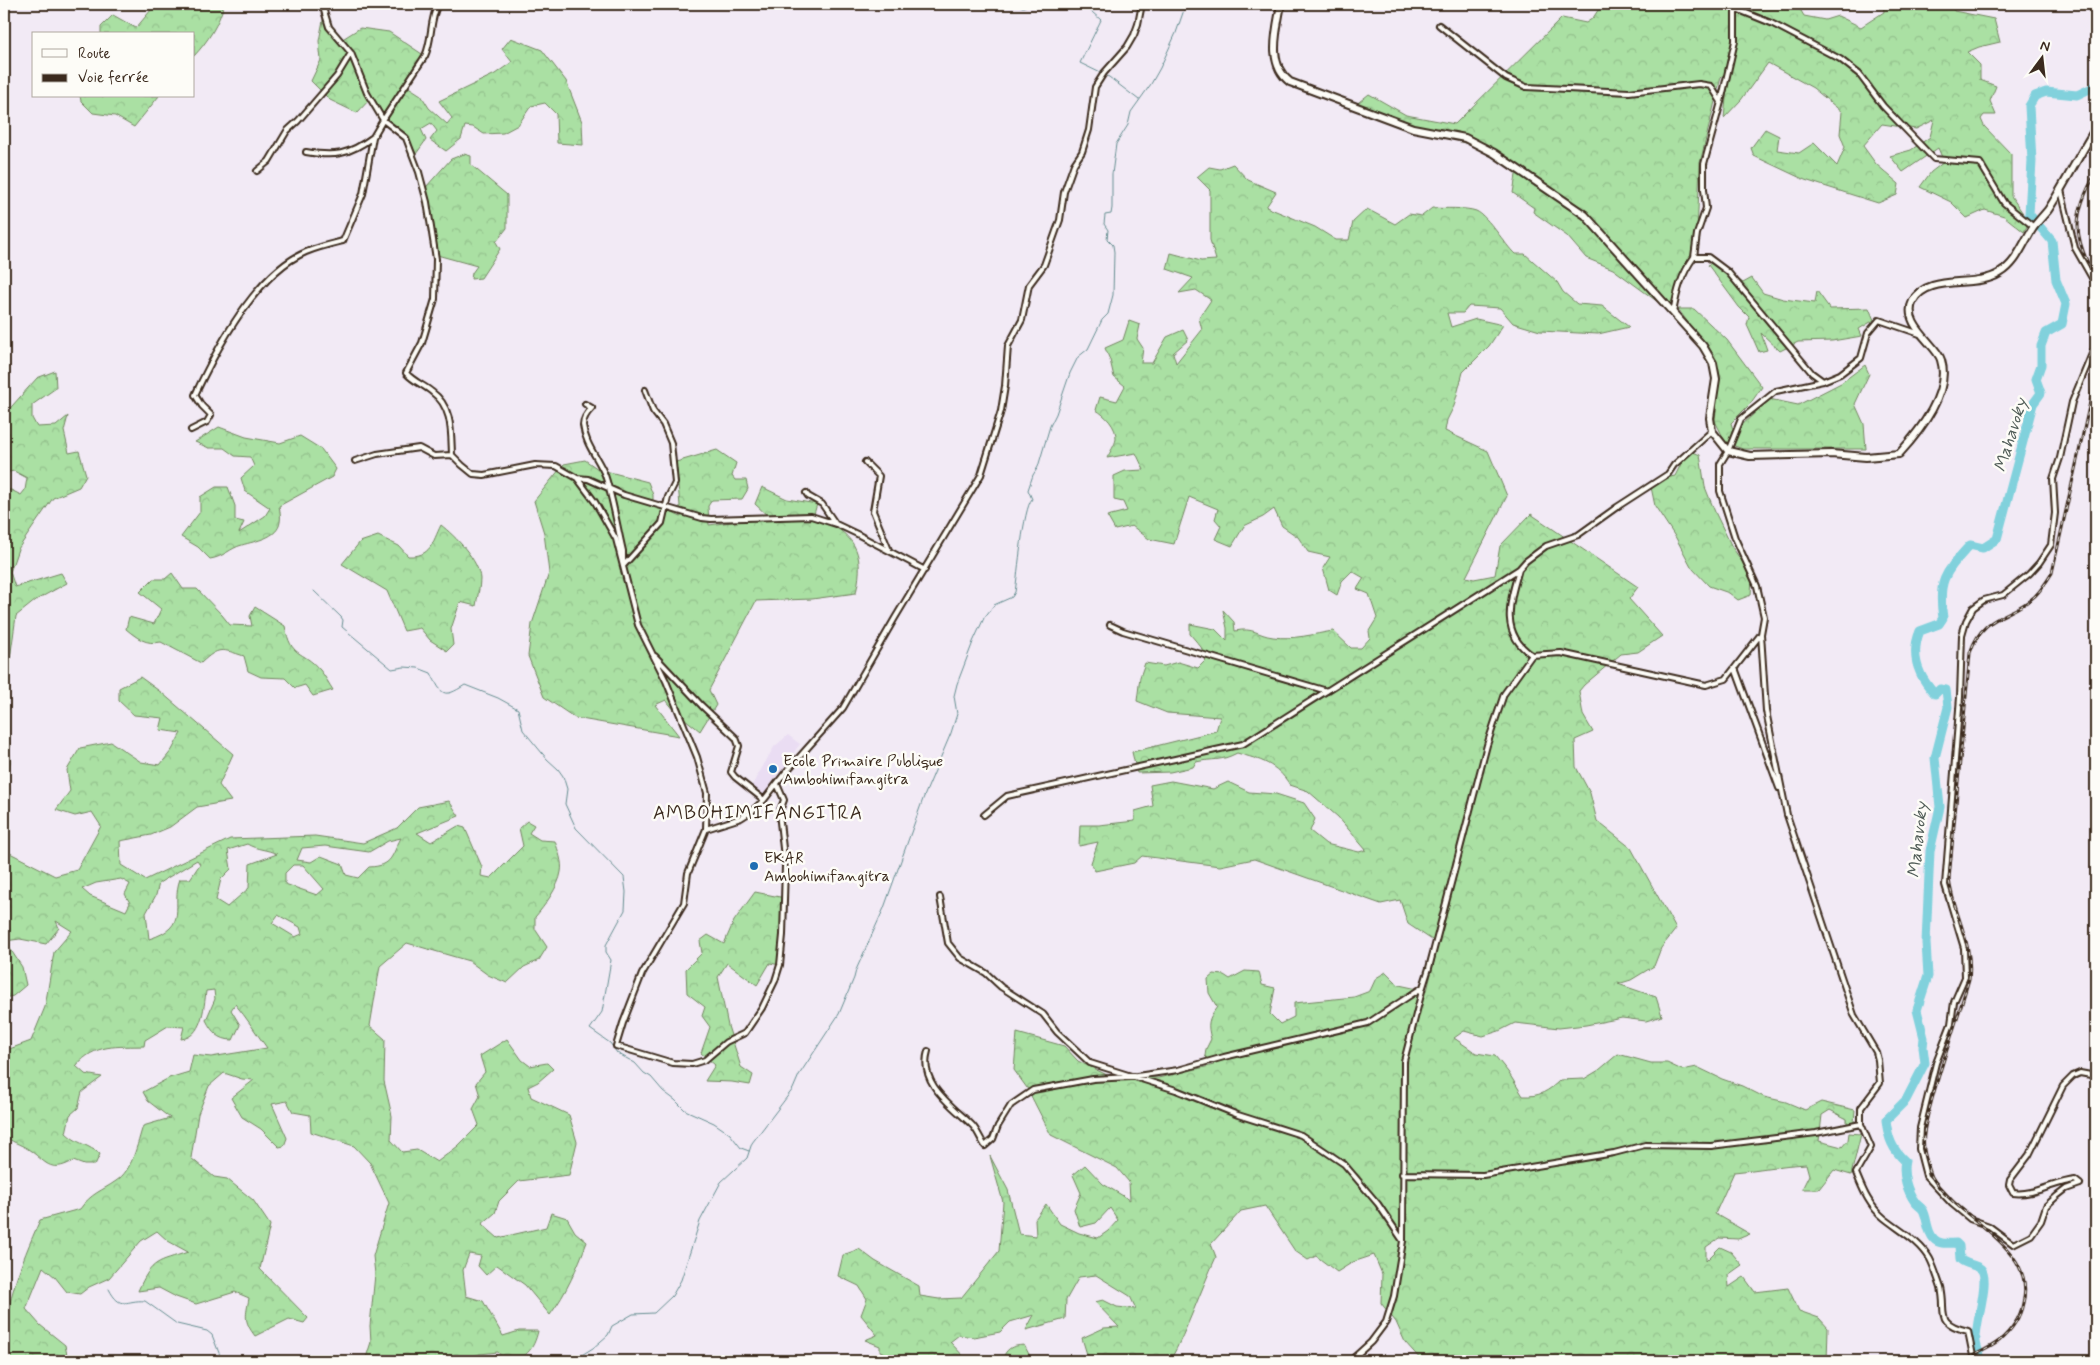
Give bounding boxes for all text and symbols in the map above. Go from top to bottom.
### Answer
legend [32,32,195,98]
north arrow [2018,32,2068,82]
text: N [2038,37,2052,56]
text: Route [78,44,111,64]
text: Voie ferrée [78,68,149,88]
water label: Mahavoky [1988,394,2034,475]
place label: Ecole Primaire Publique Ambohimifangitra [783,751,943,790]
marker: Ecole Primaire Publique Ambohimifangitra [767,763,779,775]
water label: Mahavoky [1902,799,1934,879]
district label: AMBOHIMIFANGITRA [653,801,863,826]
place label: EKAR Ambohimifangitra [764,848,890,887]
marker: EKAR Ambohimifangitra [748,860,760,872]

